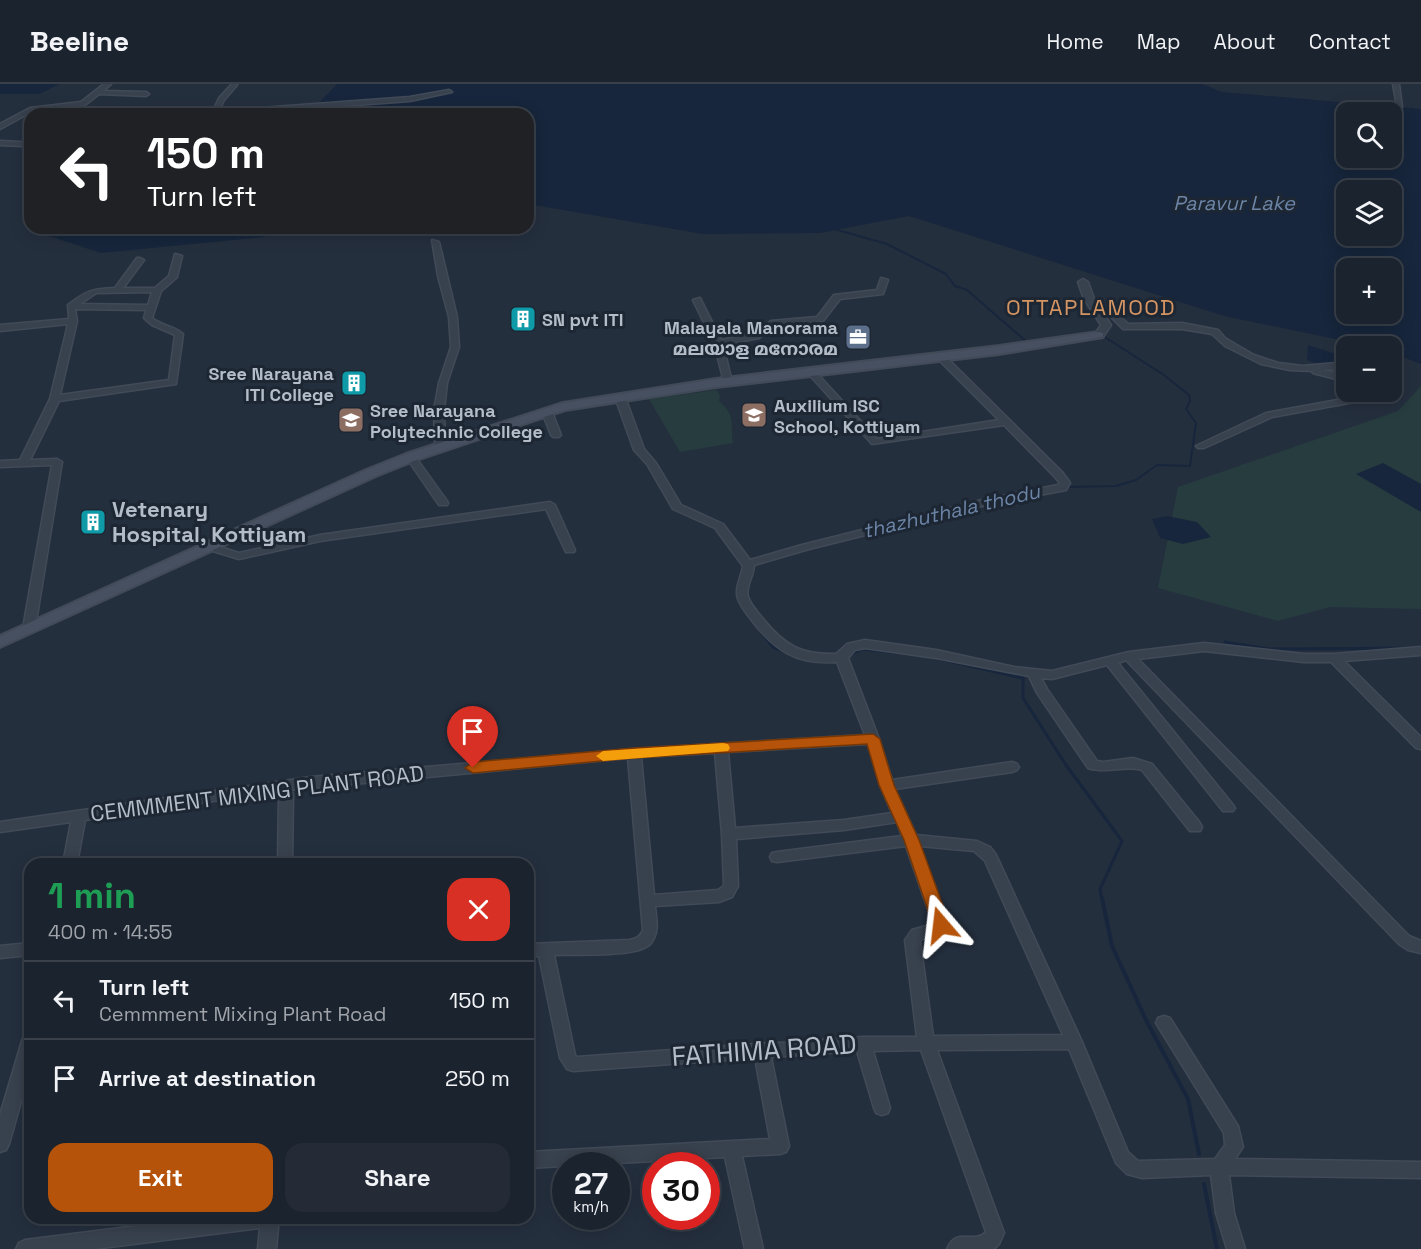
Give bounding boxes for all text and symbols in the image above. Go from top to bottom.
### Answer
text: Beeline [30,23,129,59]
text: Home [1046,28,1104,55]
text: Map [1137,28,1181,55]
text: About [1214,28,1276,55]
text: Contact [1309,28,1391,55]
map controls [1336,102,1402,402]
button: search [1336,102,1402,168]
text: 150 m [147,127,265,180]
icon: left [48,132,126,210]
text: Turn left [147,179,257,214]
button: layers [1336,180,1402,246]
water label: Paravur Lake [1173,190,1296,216]
button: + [1336,258,1402,324]
district label: OTTAPLAMOOD [1006,293,1176,321]
building icon: SN pvt ITI [508,304,538,334]
place label: SN pvt ITI [542,308,624,331]
place label: Malayala Manorama മലയാള മനോരമ [664,316,839,360]
office icon: Malayala Manorama മലയാള മനോരമ [843,322,873,352]
button: − [1336,336,1402,402]
place label: Sree Narayana ITI College [208,362,335,406]
building icon: Sree Narayana ITI College [339,368,369,398]
place label: Auxilium ISC School, Kottiyam [774,394,920,438]
place label: Sree Narayana Polytechnic College [370,399,543,443]
school or university icon: Auxilium ISC School, Kottiyam [739,400,769,430]
school or university icon: Sree Narayana Polytechnic College [336,405,366,435]
water label: thazhuthala thodu [860,478,1044,544]
place label: Vetenary Hospital, Kottiyam [112,495,306,548]
building icon: Vetenary Hospital, Kottiyam [78,507,108,537]
pin [447,706,498,768]
icon: arrive [456,715,489,748]
street label: CEMMMENT MIXING PLANT ROAD [89,759,425,827]
text: 1 min [48,873,136,919]
button: close [447,878,510,941]
position arrow [909,893,973,957]
text: 400 m · 14:55 [48,919,172,945]
text: Turn left [99,973,189,1001]
icon: left [48,984,81,1017]
text: 150 m [449,986,510,1014]
text: Cemmment Mixing Plant Road [99,1001,386,1027]
street label: FATHIMA ROAD [670,1026,858,1074]
icon: arrive [48,1062,81,1095]
text: Arrive at destination [99,1064,316,1092]
text: 250 m [445,1064,510,1092]
button: Exit [48,1143,273,1212]
button: Share [285,1143,510,1212]
speed limit sign: 30 [642,1152,720,1230]
text: 27 [574,1164,608,1203]
text: km/h [573,1197,609,1216]

